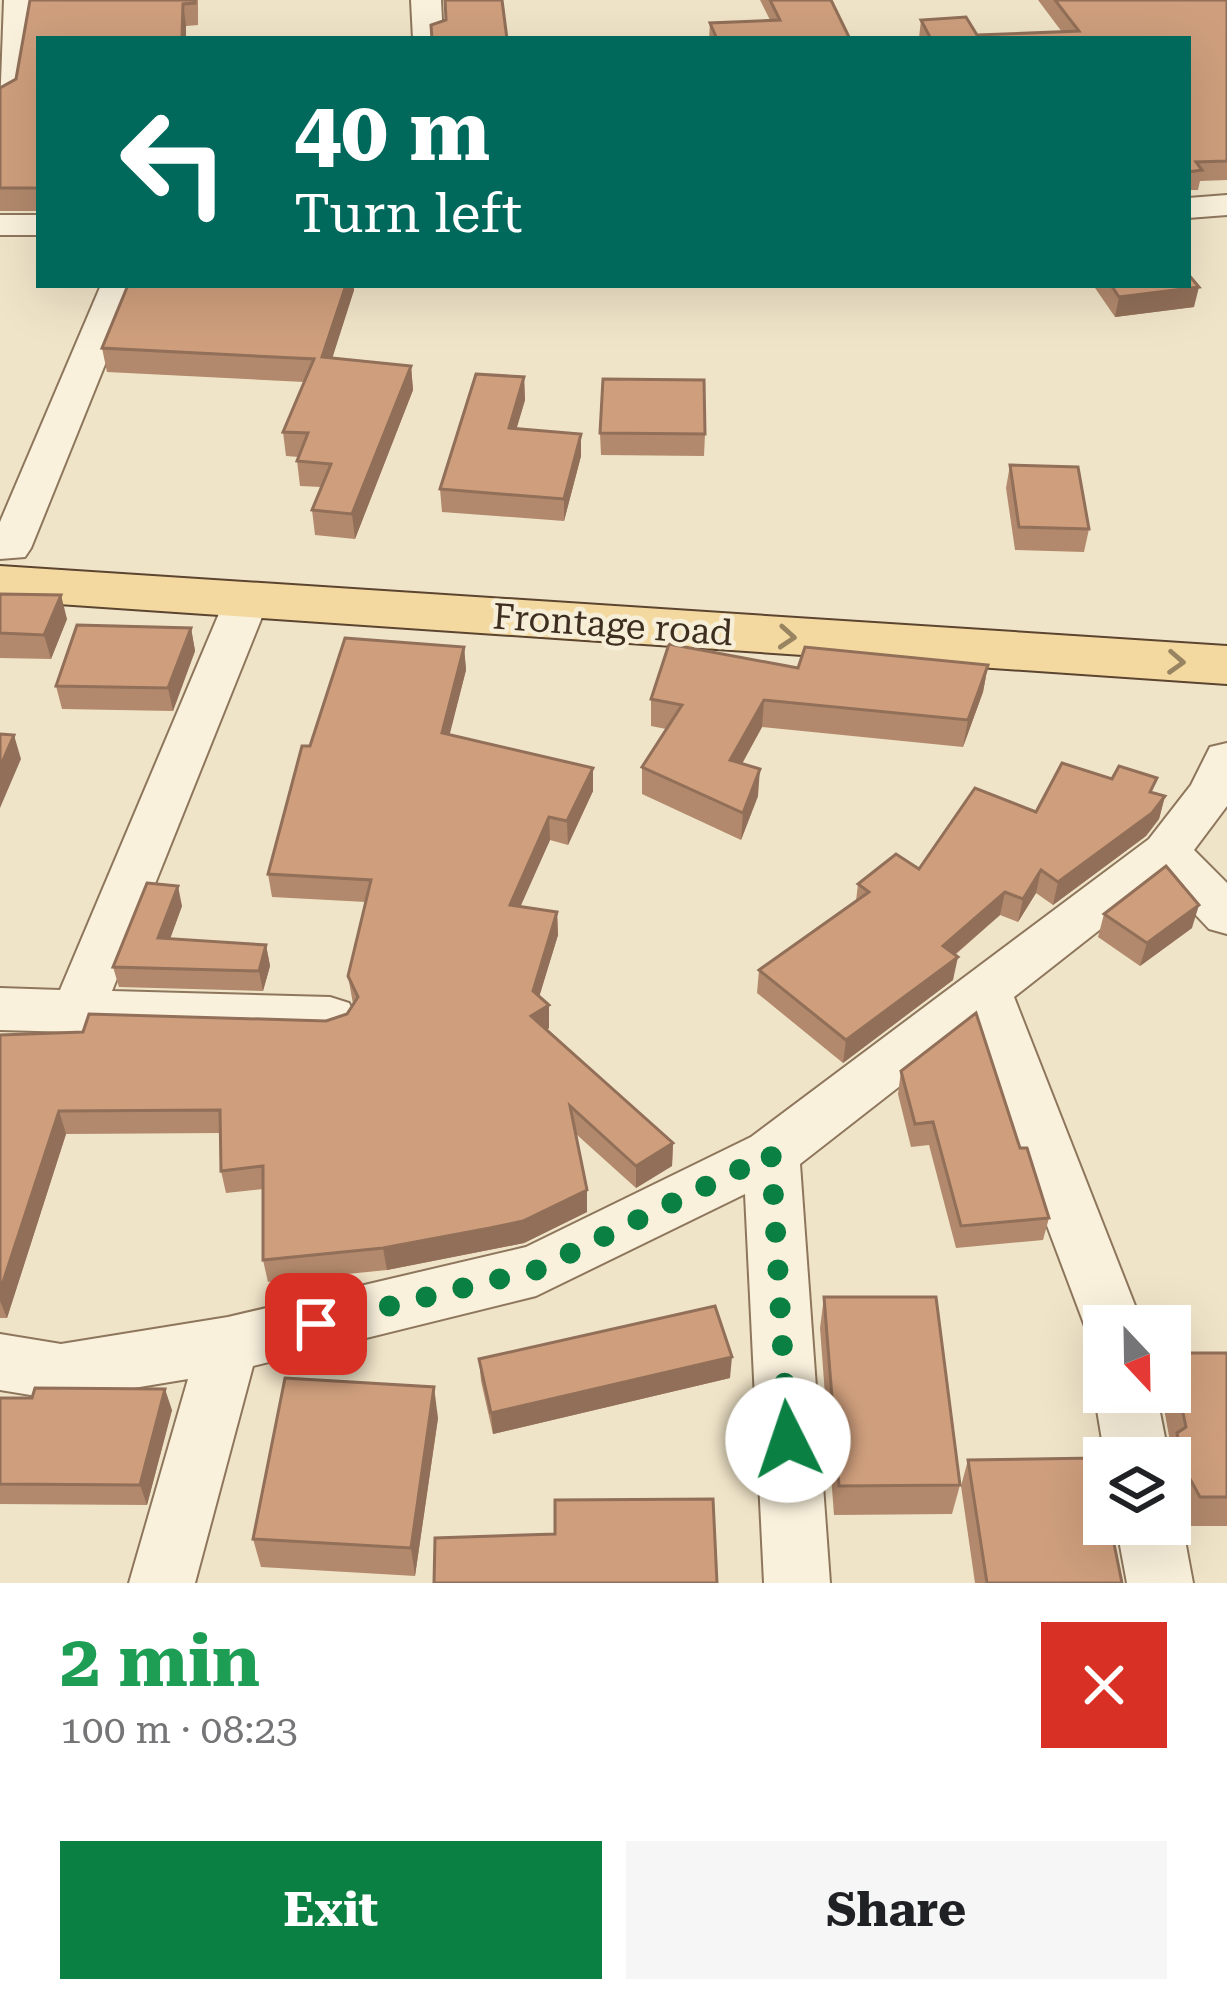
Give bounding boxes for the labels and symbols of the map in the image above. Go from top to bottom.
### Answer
street label: Frontage road [491,596,734,654]
one-way arrow [778,623,797,649]
one-way arrow [1167,649,1186,675]
pin [265,1273,367,1375]
north arrow [1083,1305,1191,1413]
position arrow [725,1377,851,1503]

